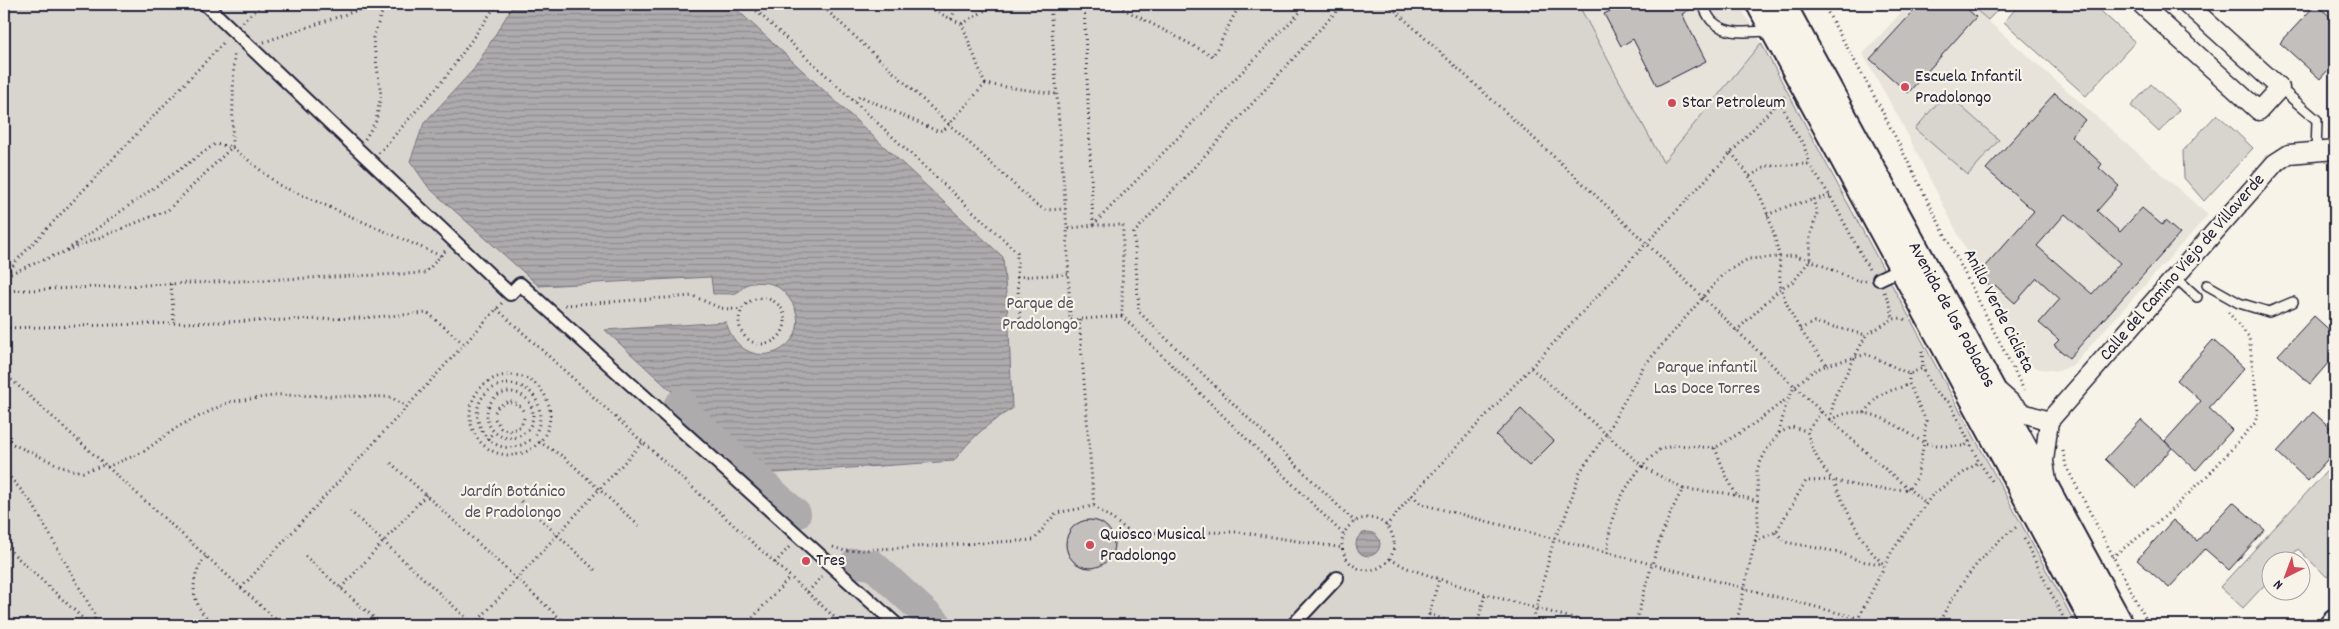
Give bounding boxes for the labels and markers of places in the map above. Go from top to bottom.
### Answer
place label: Escuela Infantil Pradolongo [1915,65,2022,111]
marker: Escuela Infantil Pradolongo [1899,81,1911,93]
place label: Star Petroleum [1682,91,1786,116]
marker: Star Petroleum [1666,97,1678,109]
place label: Quiosco Musical Pradolongo [1100,523,1206,569]
marker: Quiosco Musical Pradolongo [1084,539,1096,551]
place label: Tres [816,549,845,574]
marker: Tres [800,555,812,567]

